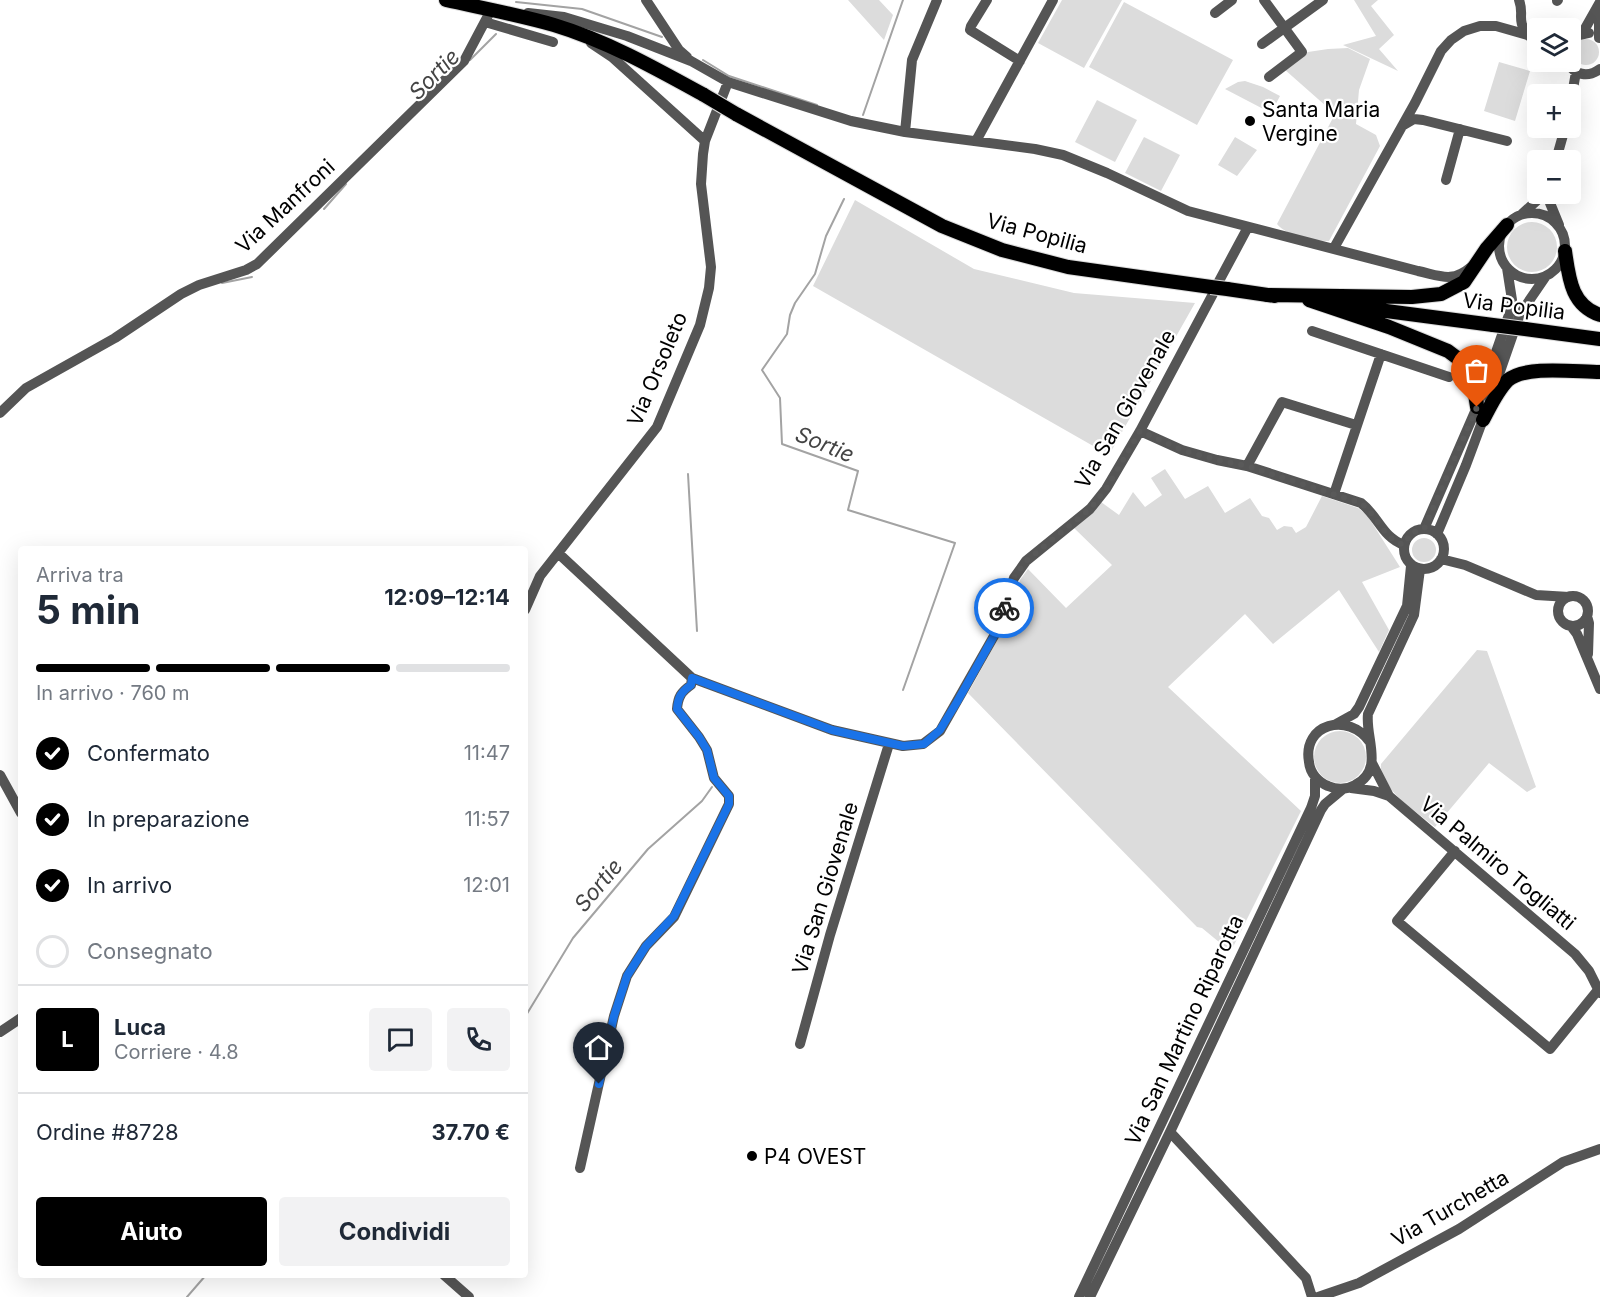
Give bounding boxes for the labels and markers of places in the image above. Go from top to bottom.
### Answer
place label: Santa Maria Vergine [1262,97,1380,146]
marker: Santa Maria Vergine [1243,114,1257,128]
pin [1451,345,1502,407]
pin [573,1022,624,1084]
place label: P4 OVEST [764,1144,866,1169]
marker: P4 OVEST [745,1149,759,1163]

